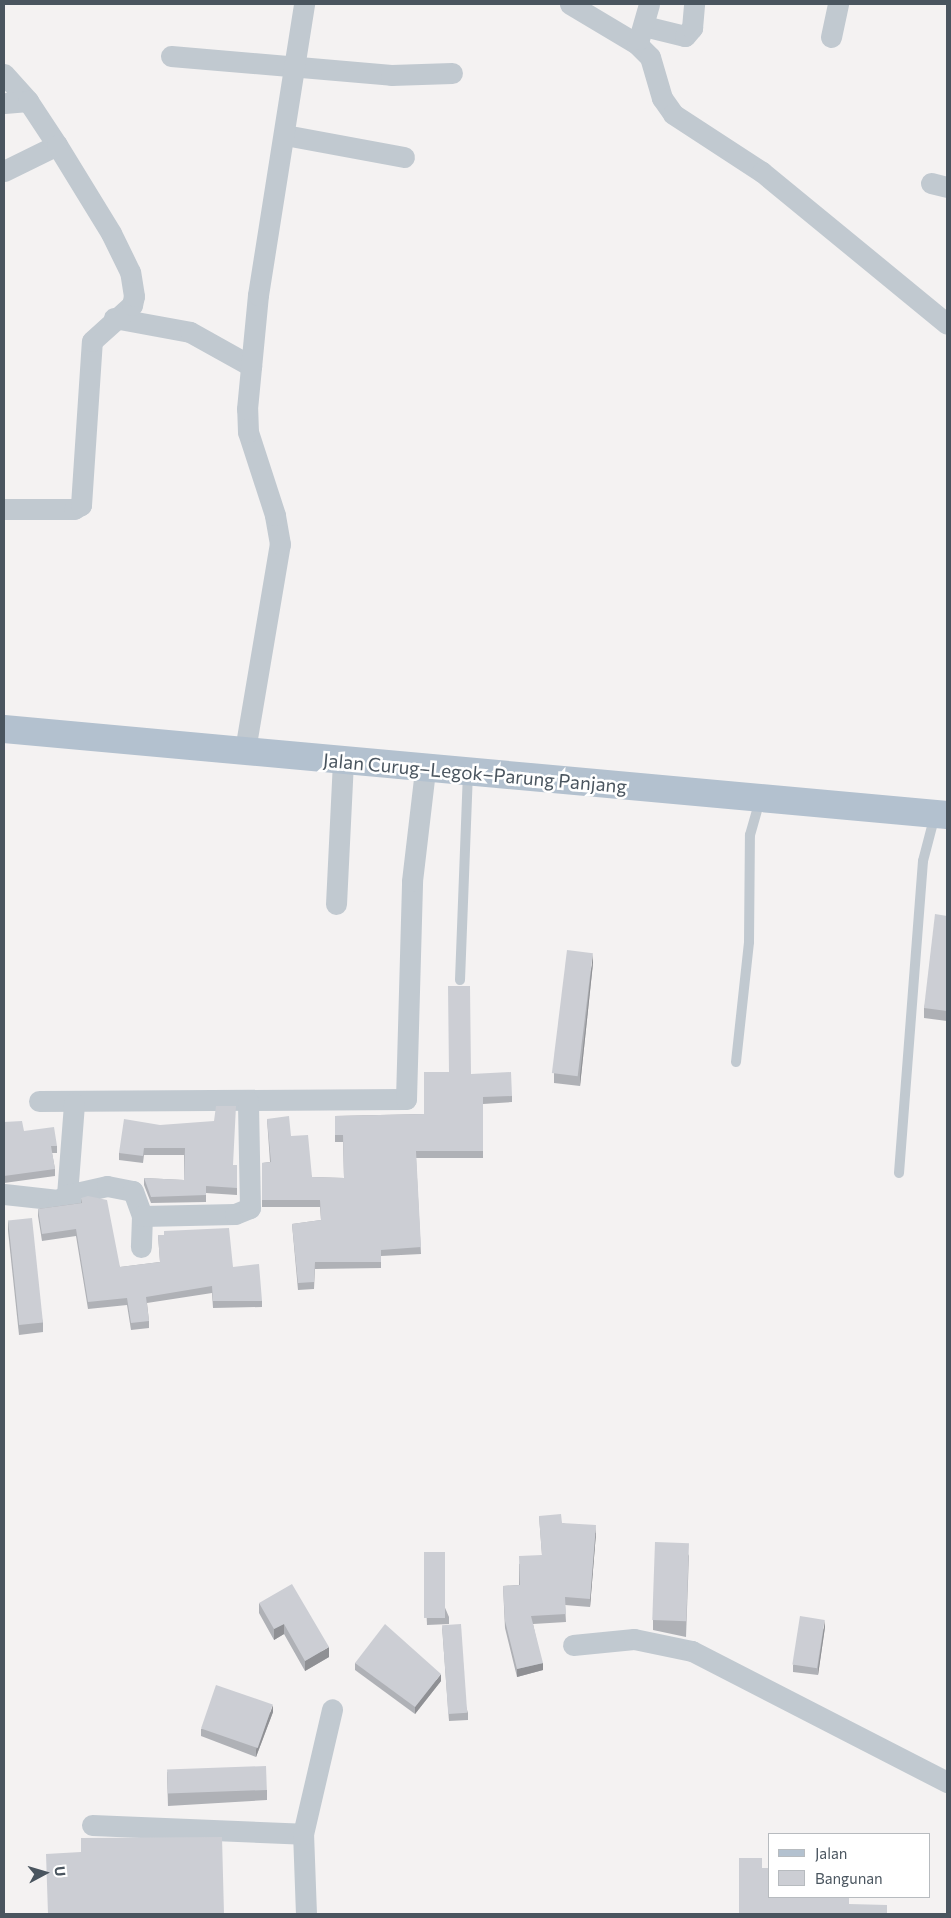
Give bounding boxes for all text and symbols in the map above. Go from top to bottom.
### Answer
street label: Jalan Curug–Legok–Parung Panjang [322,748,628,798]
legend [768,1833,931,1898]
text: Jalan [815,1844,847,1862]
north arrow [20,1848,70,1898]
text: U [51,1865,69,1877]
text: Bangunan [815,1869,883,1887]

